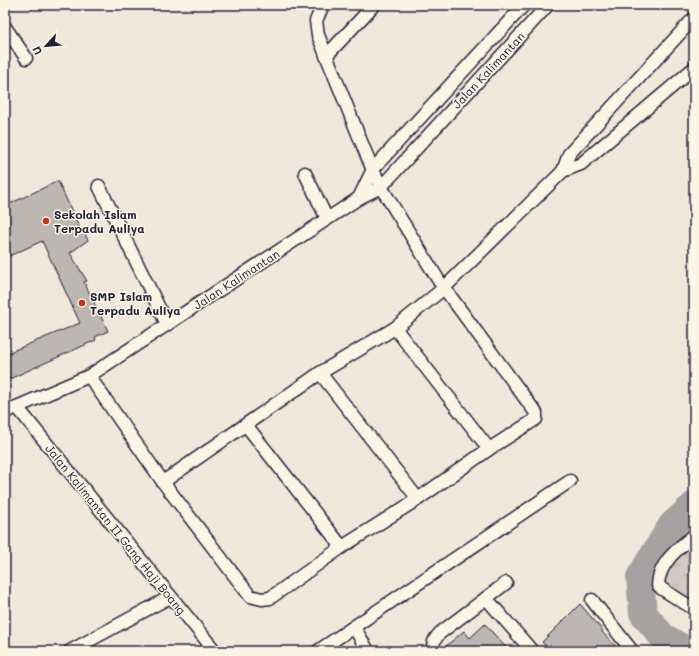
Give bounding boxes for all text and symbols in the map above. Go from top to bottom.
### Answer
north arrow [26,26,66,66]
street label: Jalan Kalimantan [448,28,528,112]
text: U [28,44,45,58]
place label: Sekolah Islam Terpadu Auliya [54,206,145,236]
marker: Sekolah Islam Terpadu Auliya [41,216,51,226]
street label: Jalan Kalimantan [190,245,282,313]
place label: SMP Islam Terpadu Auliya [90,288,181,318]
marker: SMP Islam Terpadu Auliya [77,298,87,308]
street label: Jalan Kalimantan II Gang Haji Boang [42,440,190,618]

